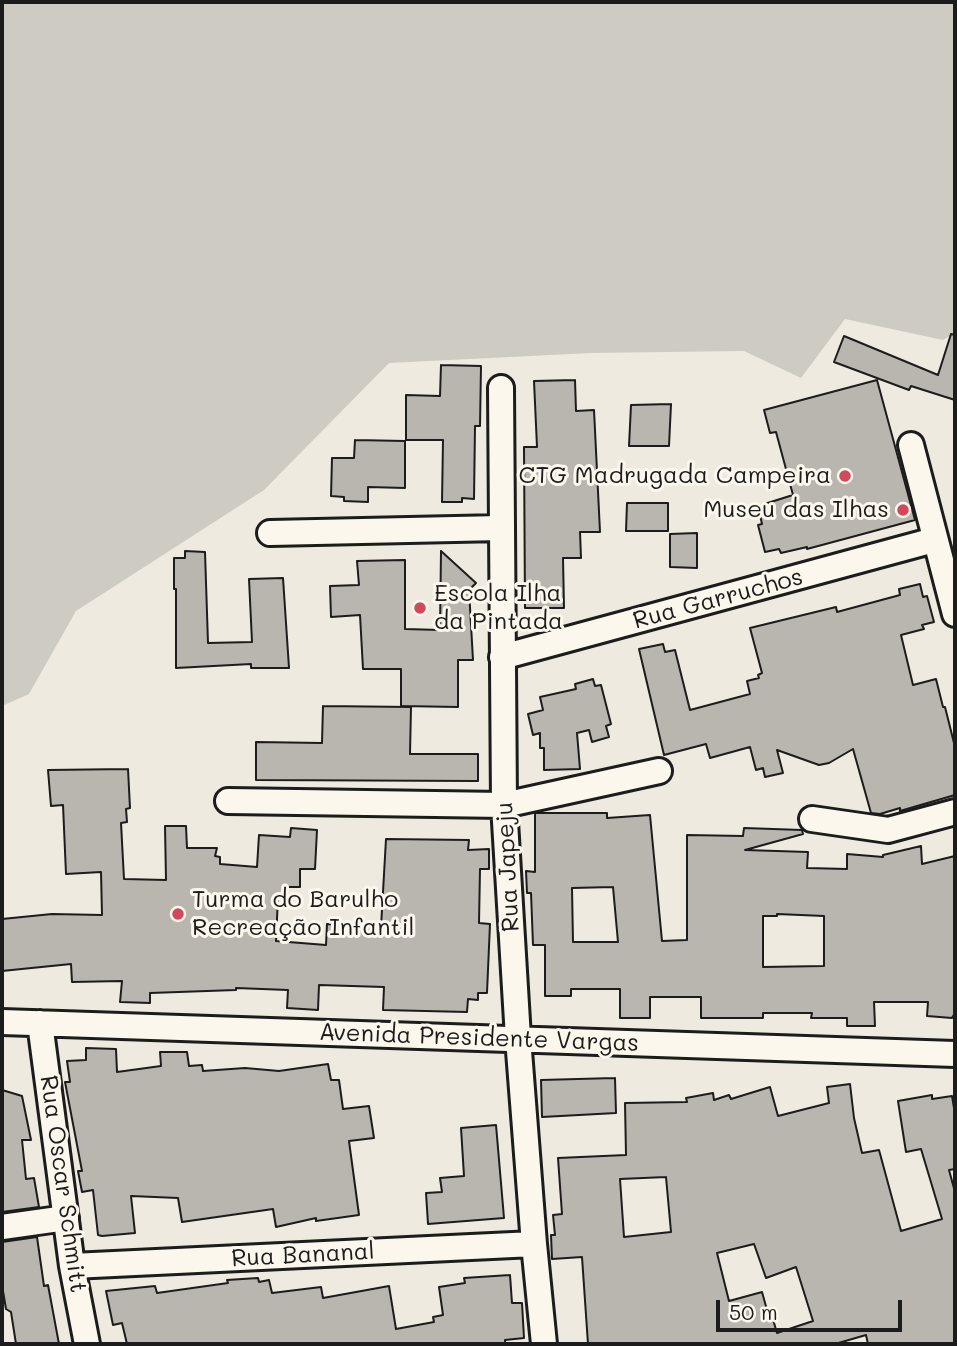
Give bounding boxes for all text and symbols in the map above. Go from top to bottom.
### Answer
place label: CTG Madrugada Campeira [519,462,831,490]
marker: CTG Madrugada Campeira [837,468,853,484]
place label: Museu das Ilhas [703,496,889,524]
marker: Museu das Ilhas [895,502,911,518]
street label: Rua Garruchos [630,562,806,636]
place label: Escola Ilha da Pintada [434,580,563,636]
marker: Escola Ilha da Pintada [412,600,428,616]
street label: Rua Japeju [490,801,526,933]
place label: Turma do Barulho Recreação Infantil [192,886,415,942]
marker: Turma do Barulho Recreação Infantil [170,906,186,922]
street label: Avenida Presidente Vargas [318,1018,640,1058]
street label: Rua Oscar Schmitt [33,1073,93,1295]
street label: Rua Bananal [231,1237,375,1273]
scale bar [719,1286,904,1330]
text: 50 m [729,1298,778,1325]

